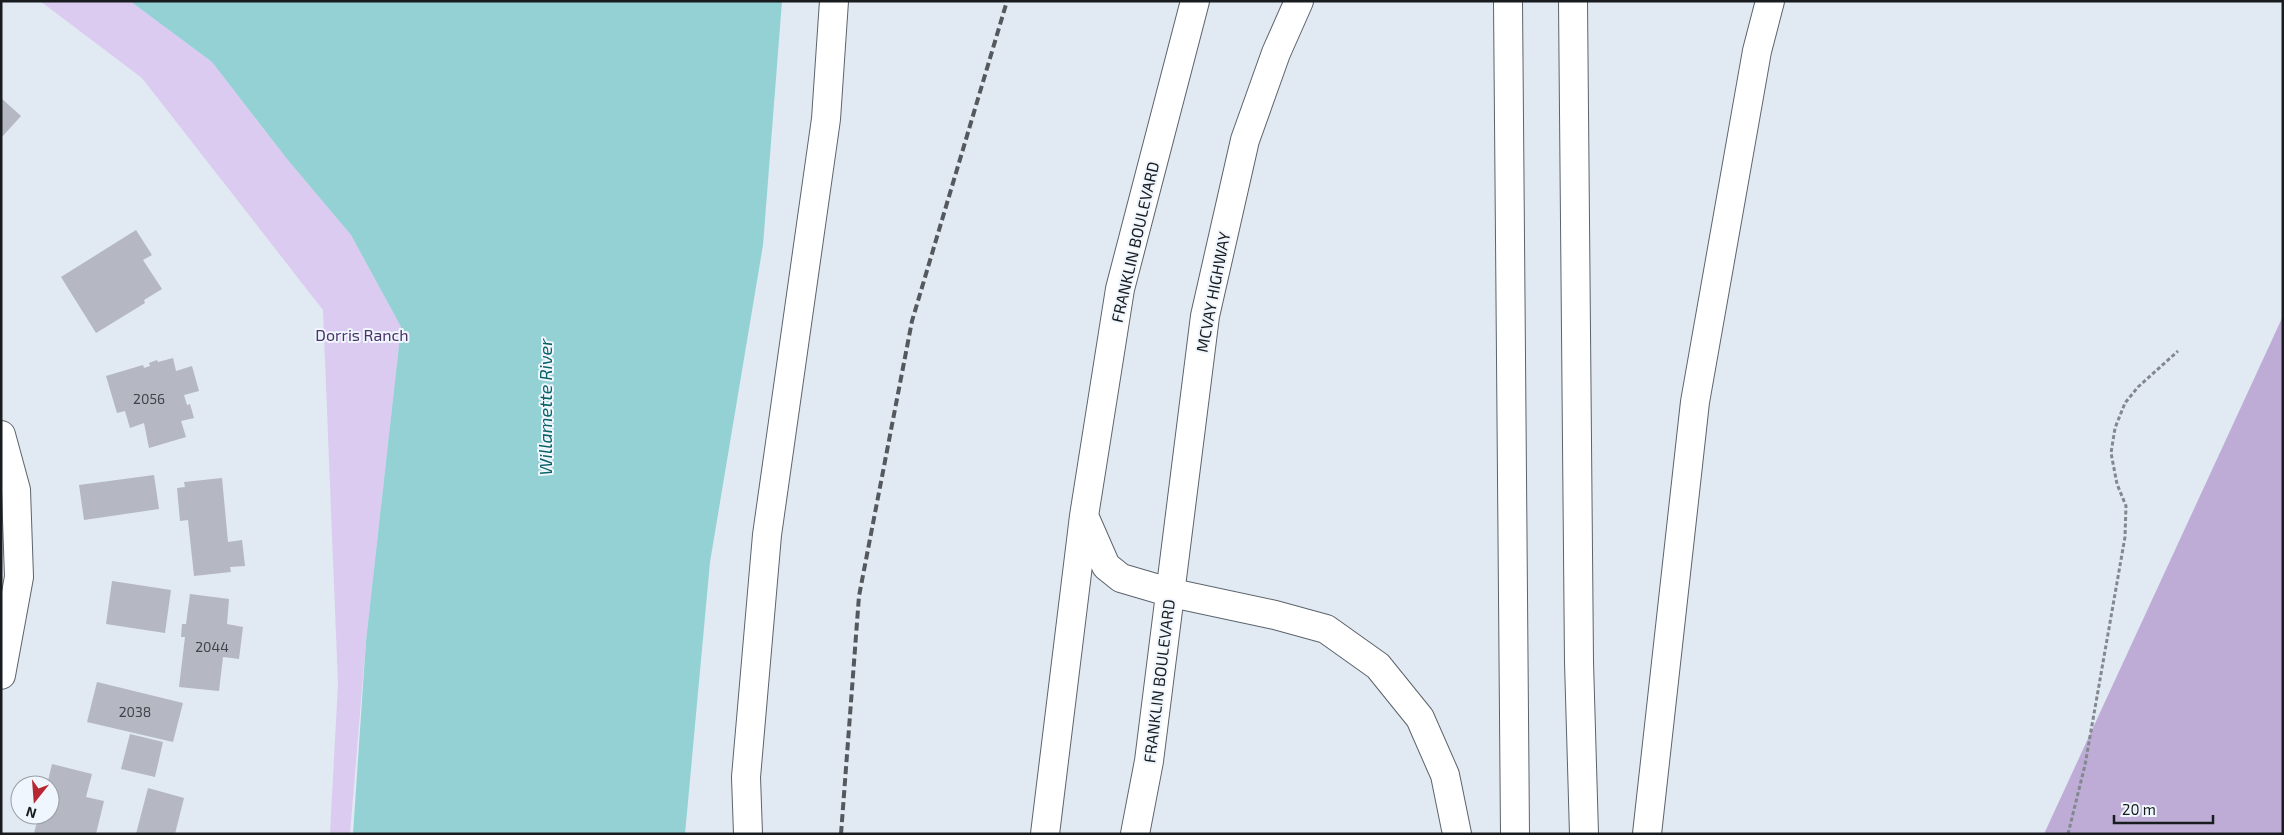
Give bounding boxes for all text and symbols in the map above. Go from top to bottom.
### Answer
street label: FRANKLIN BOULEVARD [1107,160,1162,324]
street label: MCVAY HIGHWAY [1192,230,1234,354]
park label: Dorris Ranch [315,325,409,344]
water label: Willamette River [534,338,556,475]
house number: 2056 [133,390,165,407]
street label: FRANKLIN BOULEVARD [1139,598,1178,764]
house number: 2044 [195,638,229,655]
house number: 2038 [119,703,151,720]
north arrow [10,775,60,825]
scale bar [2114,792,2213,824]
text: 20 m [2122,800,2156,818]
text: N [24,803,38,823]

